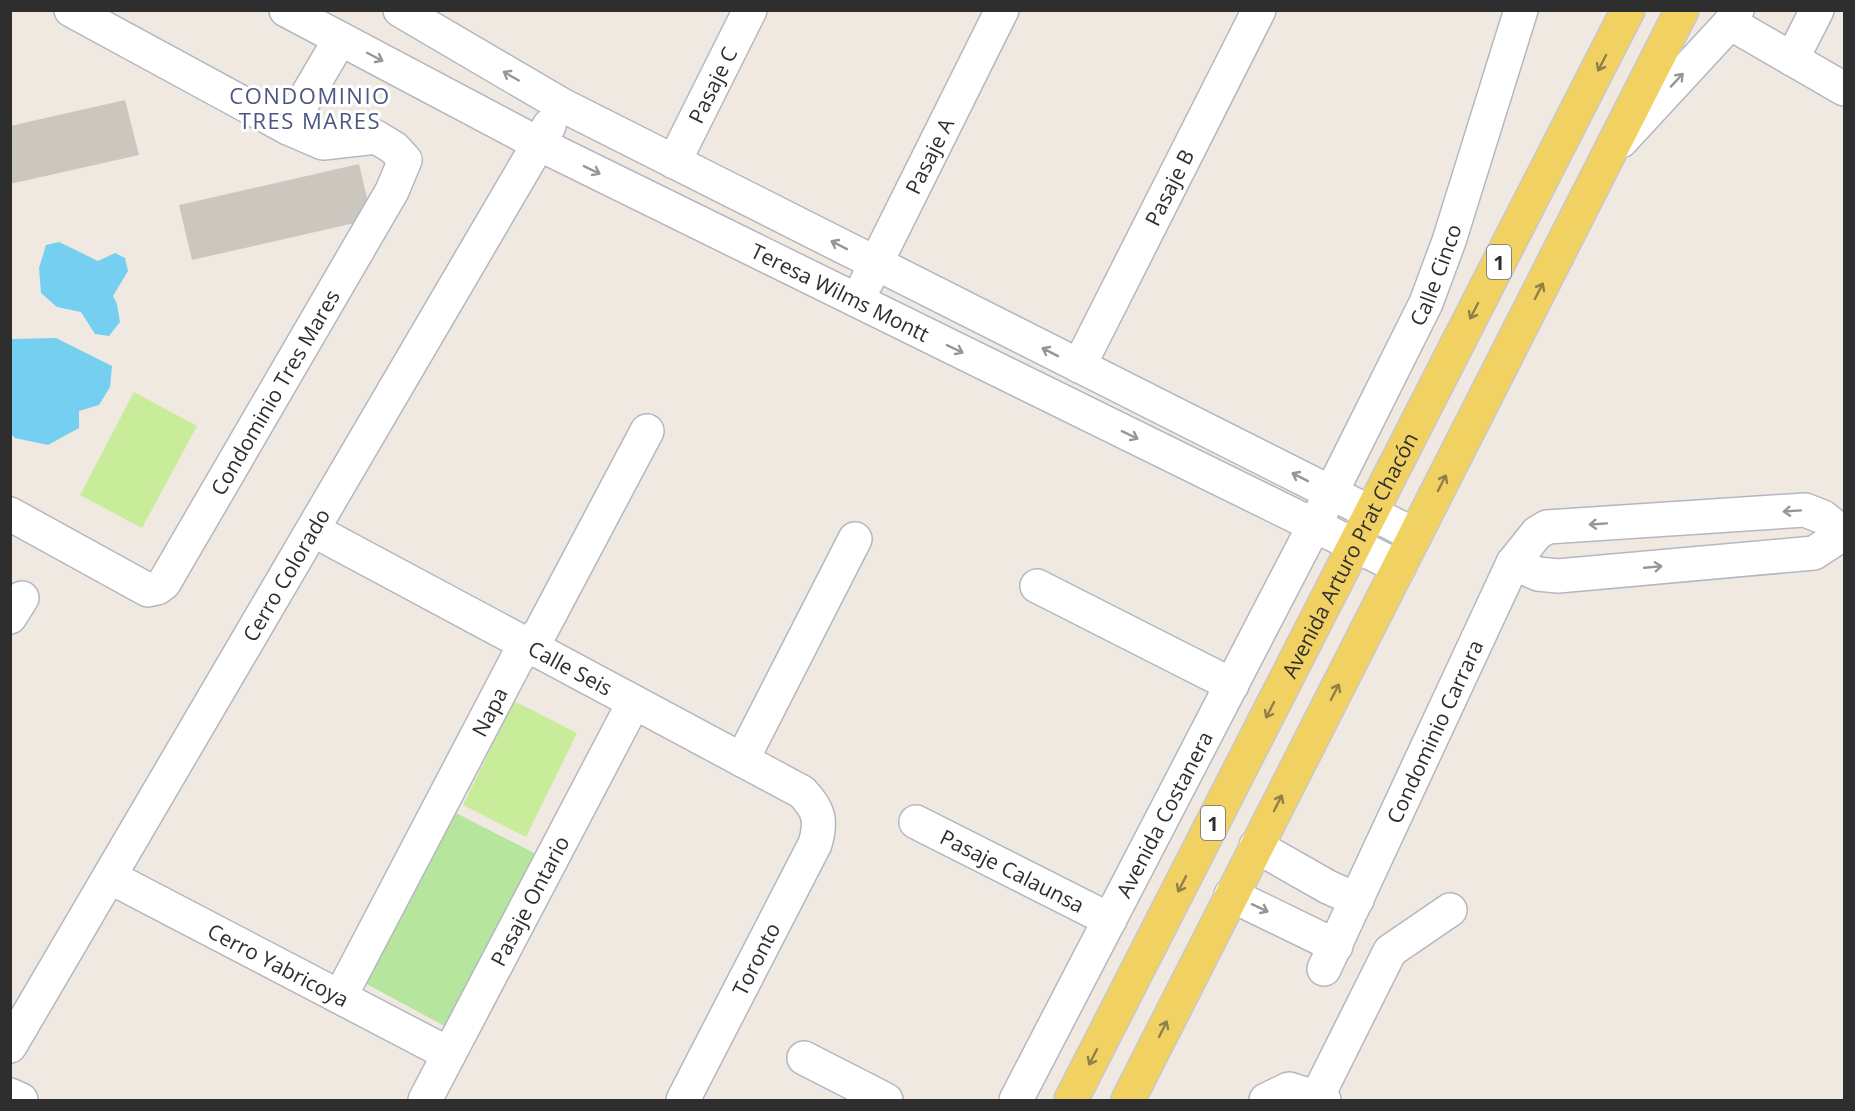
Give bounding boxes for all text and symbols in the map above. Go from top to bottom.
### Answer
street label: Pasaje C [682,42,743,128]
one-way arrow [366,51,383,63]
one-way arrow [1595,53,1607,71]
one-way arrow [503,69,520,81]
one-way arrow [1670,73,1684,88]
district label: CONDOMINIO TRES MARES [229,80,391,135]
street label: Pasaje A [899,112,960,199]
street label: Pasaje B [1138,145,1200,230]
one-way arrow [582,164,600,176]
street label: Calle Cinco [1403,221,1467,331]
street label: Teresa Wilms Montt [746,237,934,348]
one-way arrow [831,239,848,251]
road number: 1 [1487,245,1511,279]
one-way arrow [1534,282,1546,300]
street label: Condominio Tres Mares [204,284,346,500]
one-way arrow [1468,301,1480,319]
one-way arrow [946,343,964,355]
one-way arrow [1042,346,1060,357]
street label: Avenida Arturo Prat Chacón [1275,428,1424,683]
one-way arrow [1120,429,1138,441]
one-way arrow [1291,471,1309,482]
one-way arrow [1437,475,1448,493]
street label: Cerro Colorado [236,503,336,647]
one-way arrow [1783,505,1803,516]
one-way arrow [1588,518,1608,529]
one-way arrow [1643,561,1663,572]
street label: Calle Seis [523,634,617,702]
street label: Condominio Carrara [1380,635,1489,828]
street label: Napa [465,682,514,741]
one-way arrow [1330,683,1341,701]
one-way arrow [1264,701,1276,719]
street label: Avenida Costanera [1110,726,1219,902]
one-way arrow [1273,794,1284,812]
road number: 1 [1201,806,1225,840]
street label: Pasaje Calaunsa [936,823,1089,919]
street label: Pasaje Ontario [484,831,575,971]
one-way arrow [1176,874,1187,892]
one-way arrow [1251,903,1269,915]
street label: Cerro Yabricoya [203,917,354,1013]
street label: Toronto [726,918,786,1000]
one-way arrow [1158,1021,1169,1039]
one-way arrow [1087,1048,1098,1066]

